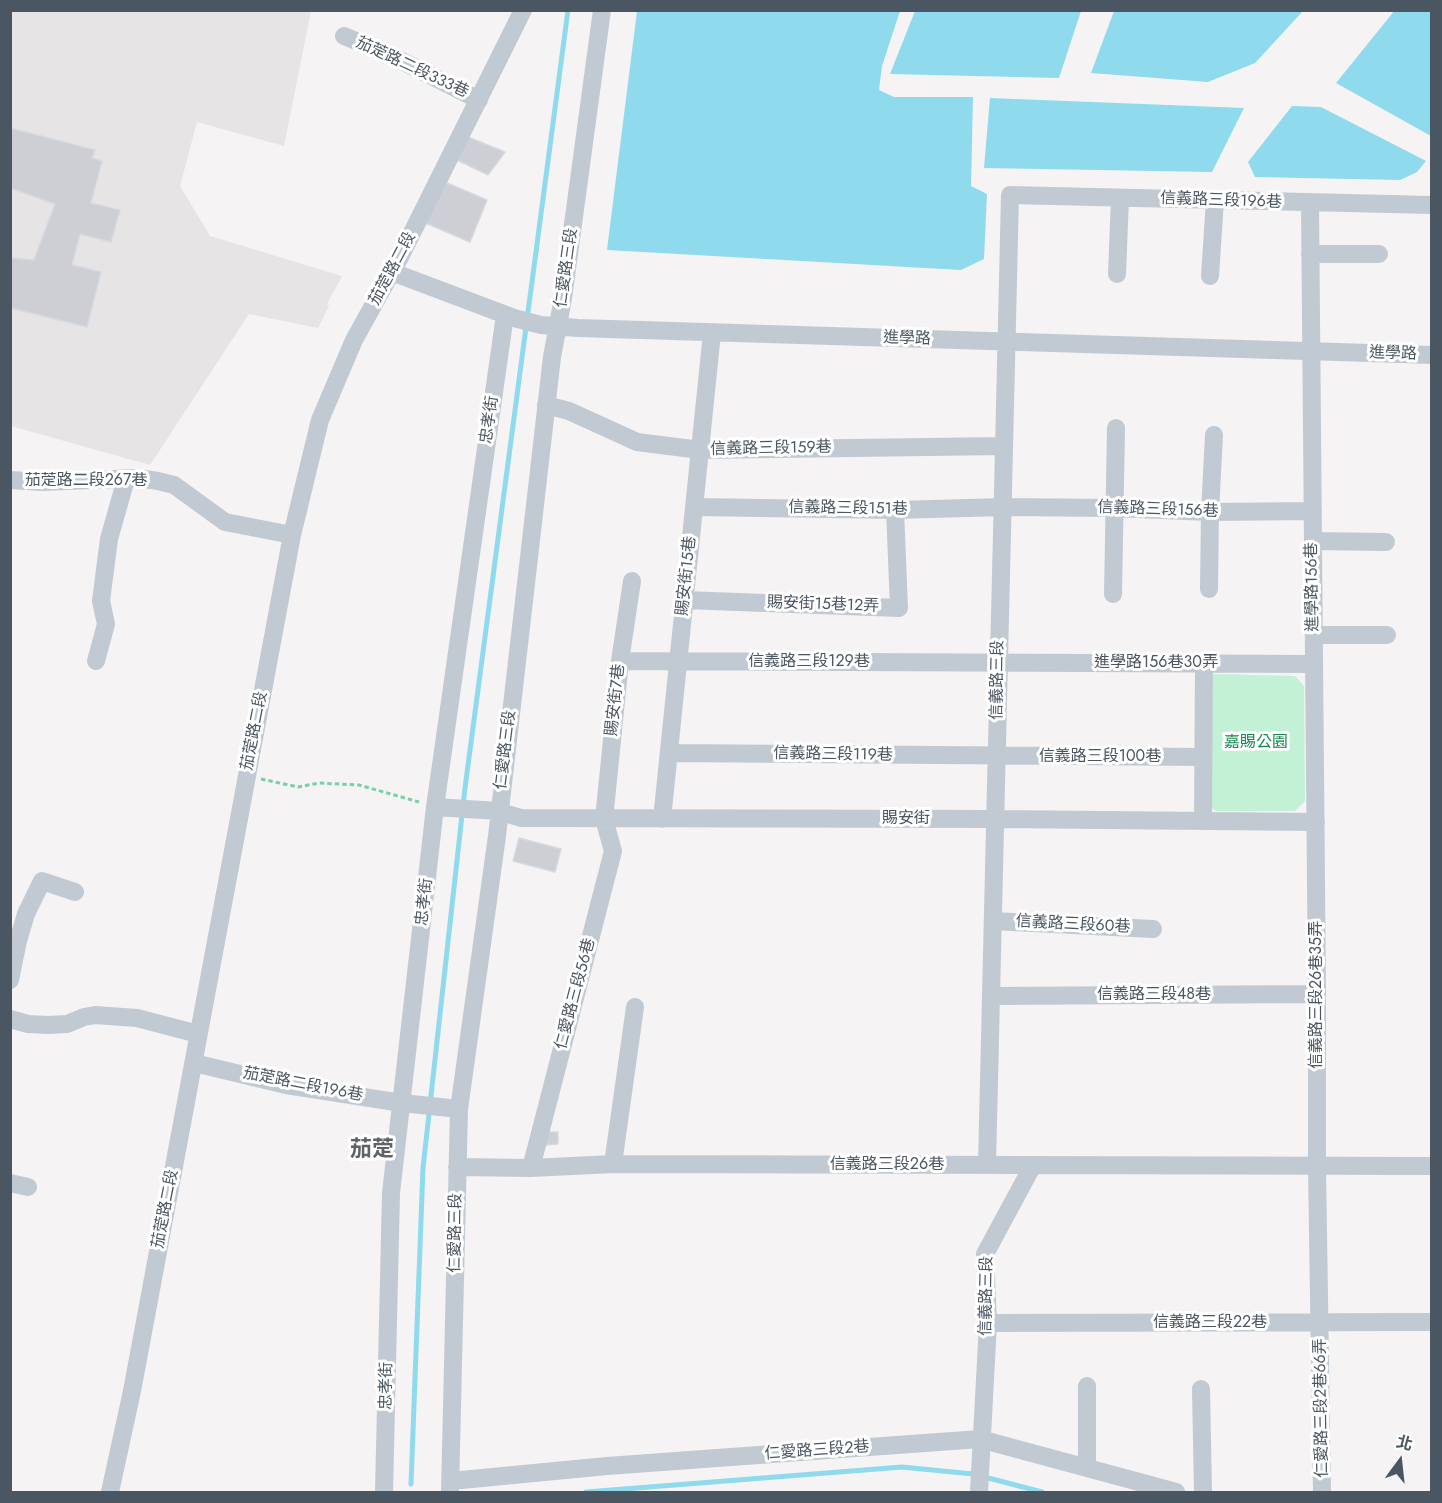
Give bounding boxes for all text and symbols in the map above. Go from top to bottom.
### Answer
street label: 茄萣路二段333巷 [353,33,471,103]
street label: 信義路三段196巷 [1160,189,1282,213]
street label: 仁愛路三段 [552,227,582,309]
street label: 茄萣路二段 [366,229,420,309]
street label: 進學路 [883,329,931,349]
street label: 進學路 [1369,344,1417,364]
street label: 忠孝街 [477,395,503,445]
street label: 信義路三段159巷 [710,438,832,460]
street label: 茄萣路二段267巷 [25,471,147,491]
street label: 信義路三段151巷 [788,498,908,520]
street label: 信義路三段156巷 [1097,498,1219,522]
street label: 賜安街15巷 [673,535,701,617]
street label: 進學路156巷 [1303,542,1323,632]
street label: 賜安街15巷12弄 [766,593,880,617]
street label: 信義路三段 [988,640,1008,720]
street label: 信義路三段129巷 [748,652,870,672]
street label: 進學路156巷30弄 [1094,653,1218,673]
street label: 賜安街7巷 [603,663,629,737]
street label: 茄萣路二段 [238,690,272,772]
street label: 仁愛路三段 [492,709,520,791]
park label: 嘉賜公園 [1224,733,1288,753]
street label: 信義路三段119巷 [773,744,893,766]
street label: 信義路三段100巷 [1039,747,1161,767]
street label: 賜安街 [882,809,930,829]
street label: 忠孝街 [413,877,437,927]
street label: 信義路三段60巷 [1015,912,1131,938]
street label: 信義路三段26巷35弄 [1307,921,1327,1069]
street label: 仁愛路三段56巷 [552,936,600,1052]
street label: 信義路三段48巷 [1097,985,1211,1005]
street label: 茄萣路二段196巷 [241,1064,365,1106]
district label: 茄萣 [350,1138,394,1164]
street label: 信義路三段26巷 [830,1155,944,1175]
street label: 茄萣路二段 [149,1168,183,1250]
street label: 仁愛路三段 [446,1193,466,1273]
street label: 信義路三段 [977,1256,997,1336]
street label: 信義路三段22巷 [1153,1313,1267,1333]
street label: 仁愛路三段2巷66弄 [1311,1338,1333,1478]
street label: 忠孝街 [377,1362,397,1410]
text: 北 [1394,1430,1415,1456]
north arrow [1370,1431,1430,1491]
street label: 仁愛路三段2巷 [764,1438,870,1464]

